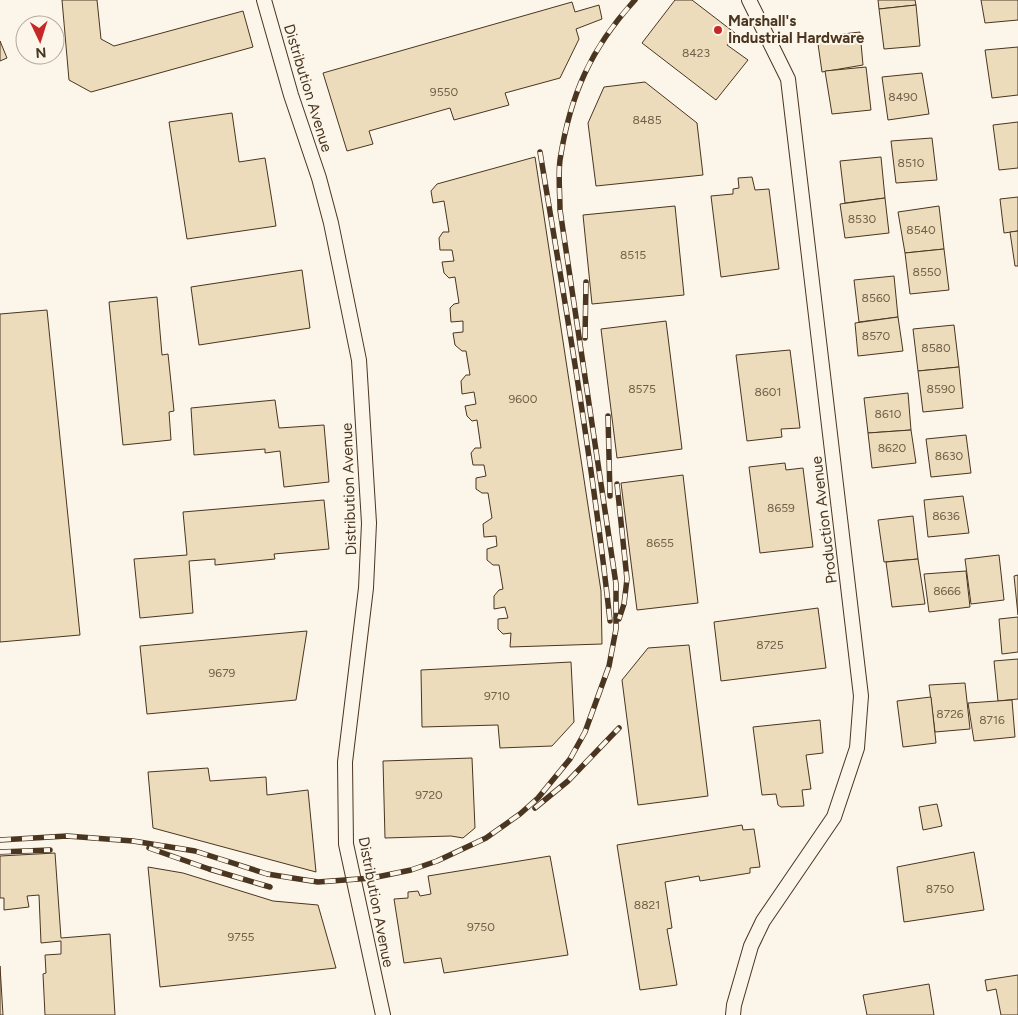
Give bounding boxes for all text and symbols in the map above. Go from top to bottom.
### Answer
place label: Marshall's Industrial Hardware [728,12,865,47]
north arrow [15,15,65,65]
street label: Distribution Avenue [280,22,336,154]
marker: Marshall's Industrial Hardware [712,24,724,36]
text: N [35,44,47,61]
house number: 8423 [682,46,710,60]
house number: 9550 [430,85,458,99]
house number: 8490 [888,90,918,104]
house number: 8485 [632,113,662,127]
house number: 8510 [898,156,925,170]
house number: 8530 [848,212,877,226]
house number: 8540 [906,223,936,237]
house number: 8515 [620,248,646,262]
house number: 8550 [913,265,942,279]
house number: 8560 [862,291,891,305]
house number: 8570 [862,329,891,343]
house number: 8580 [921,341,951,355]
house number: 8575 [628,382,656,396]
house number: 8590 [927,382,956,396]
house number: 8601 [755,385,781,399]
house number: 9600 [509,392,538,406]
house number: 8610 [875,407,902,421]
street label: Distribution Avenue [338,422,360,556]
house number: 8620 [878,441,907,455]
house number: 8630 [935,449,963,463]
street label: Production Avenue [807,455,841,585]
house number: 8659 [767,501,795,515]
house number: 8636 [932,509,960,523]
house number: 8655 [646,536,674,550]
house number: 8666 [933,584,961,598]
house number: 8725 [756,638,784,652]
house number: 9679 [209,666,236,680]
house number: 9710 [484,689,510,703]
house number: 8726 [936,707,964,721]
house number: 8716 [979,713,1005,727]
house number: 9720 [415,788,443,802]
street label: Distribution Avenue [354,835,398,969]
house number: 8750 [926,882,955,896]
house number: 8821 [634,898,660,912]
house number: 9750 [467,920,495,934]
house number: 9755 [227,930,255,944]

